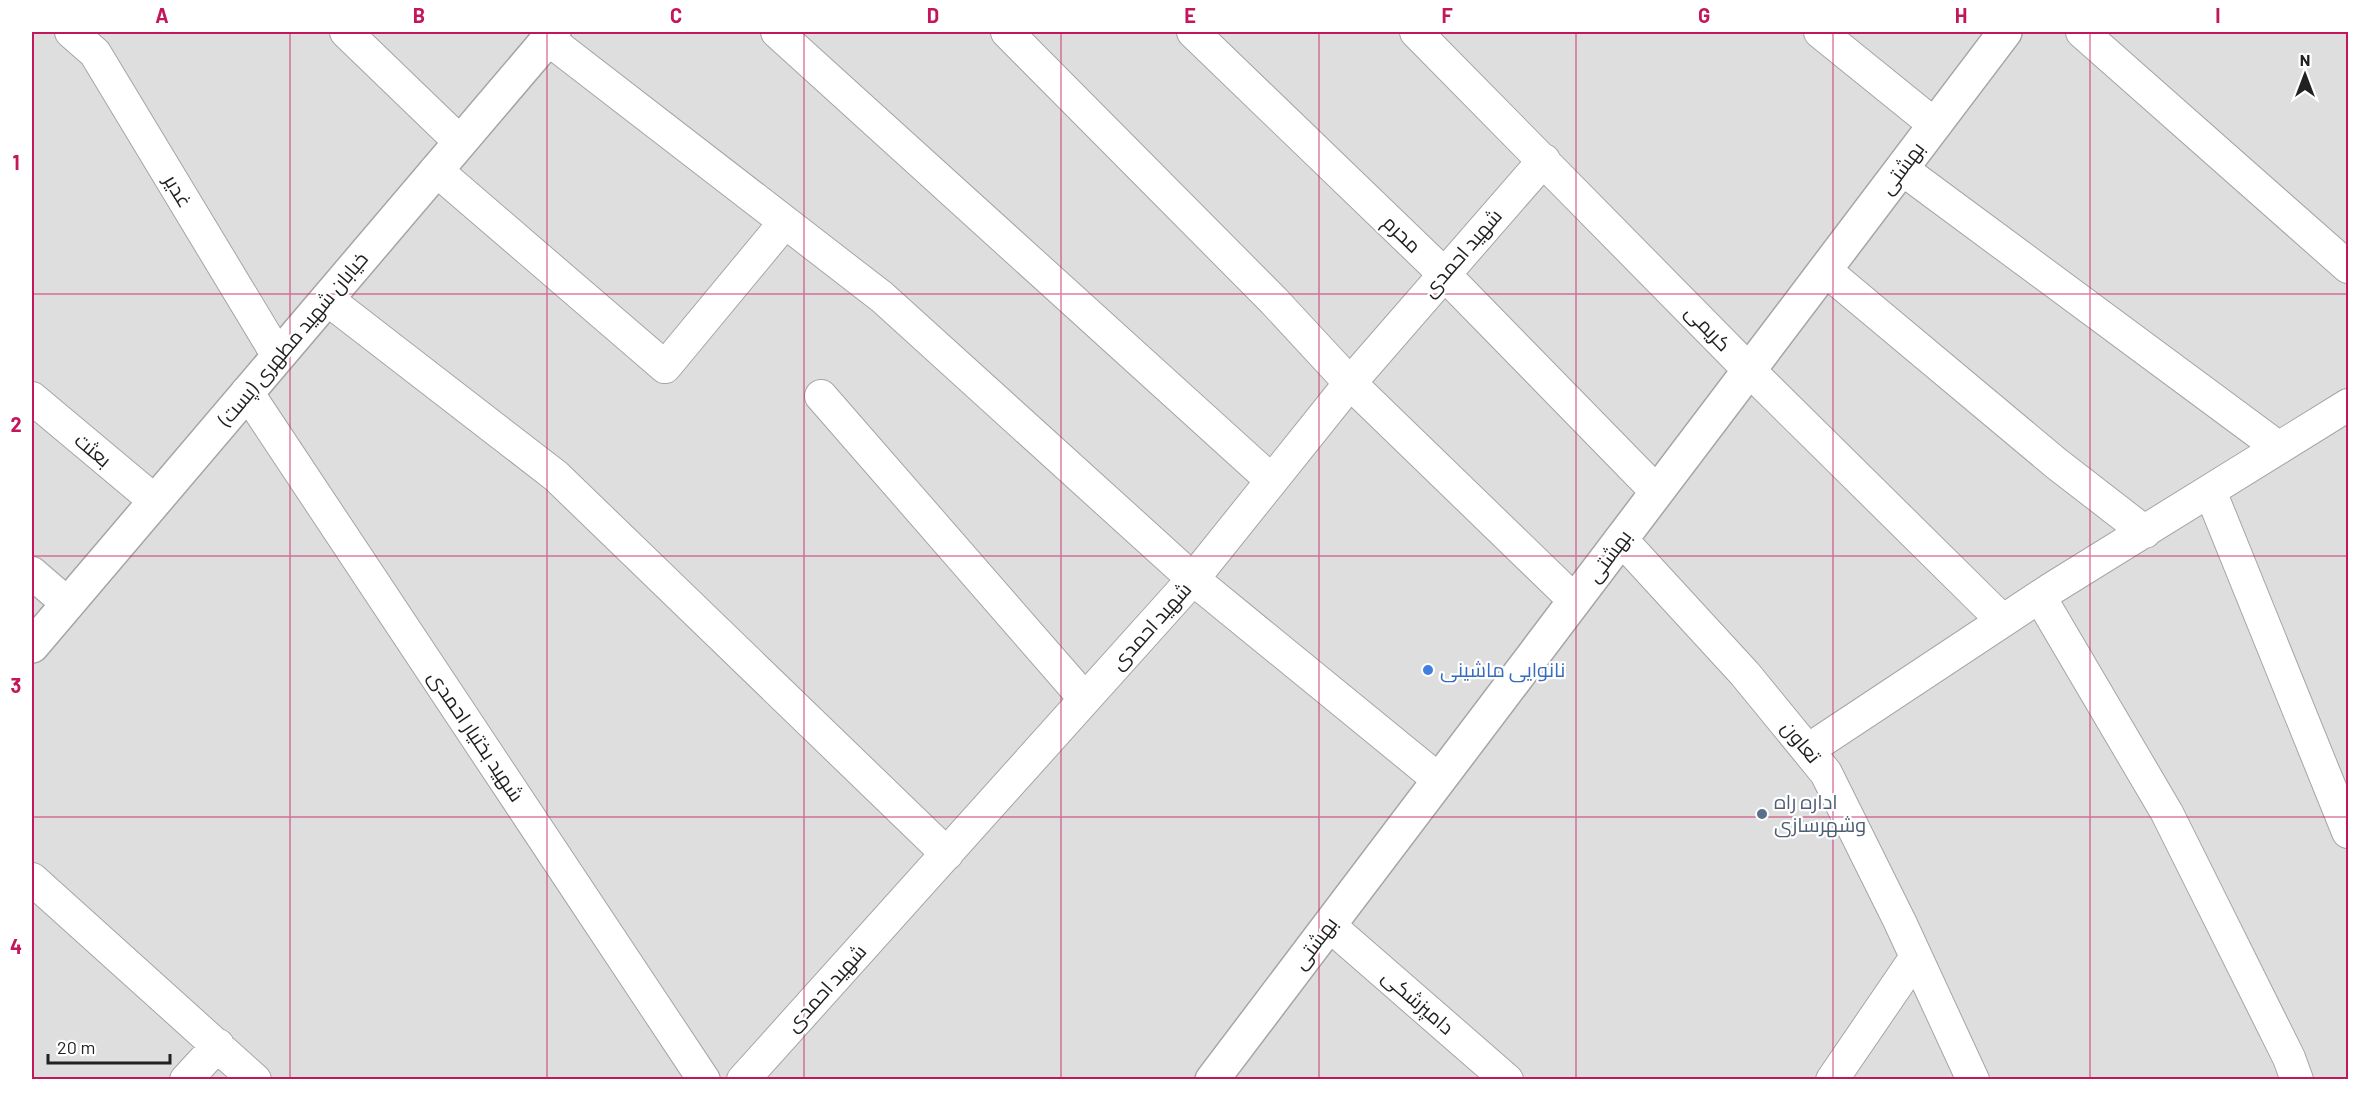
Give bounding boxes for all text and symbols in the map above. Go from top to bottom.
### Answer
text: A [155,3,169,27]
text: B [413,3,425,27]
text: C [670,3,682,27]
text: D [927,3,939,27]
text: E [1184,3,1196,27]
text: F [1441,3,1453,27]
text: G [1698,3,1710,27]
text: H [1955,3,1967,27]
text: I [2215,3,2221,27]
north arrow [2275,45,2335,105]
text: N [2300,50,2310,69]
street label: بهشتی [1874,136,1930,200]
text: 1 [12,150,20,174]
street label: غدیر [158,169,198,212]
street label: شهید احمدی [1416,203,1508,303]
street label: محرم [1377,210,1427,259]
street label: خیابان شهید مطهری (پست) [212,246,374,432]
street label: کریمی [1680,299,1736,357]
text: 2 [10,412,22,436]
street label: بعثت [71,427,117,471]
street label: بهشتی [1581,524,1637,588]
street label: شهید احمدی [1105,577,1197,675]
place label: نانوایی ماشینی [1440,657,1565,683]
marker: نانوایی ماشینی [1421,663,1435,677]
street label: شهید بختیار احمدی [422,665,530,807]
text: 3 [11,673,21,697]
street label: تعاون [1776,715,1827,769]
place label: اداره راه وشهرسازی [1774,789,1866,838]
marker: اداره راه وشهرسازی [1755,807,1769,821]
street label: بهشتی [1287,911,1343,975]
text: 4 [10,934,22,958]
street label: شهید احمدی [780,939,872,1037]
street label: دامپزشکی [1377,964,1459,1040]
scale bar [48,1027,170,1065]
text: 20 m [57,1036,95,1058]

